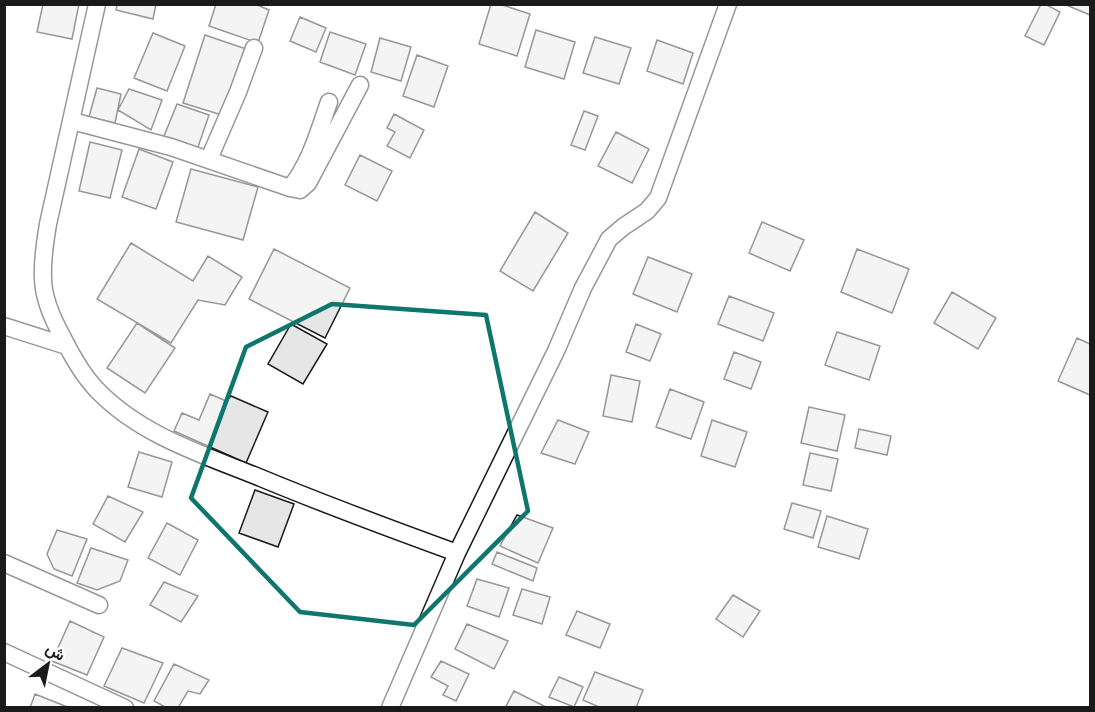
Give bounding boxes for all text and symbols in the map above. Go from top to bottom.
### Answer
north arrow [18,634,78,694]
text: ش [42,639,69,665]

